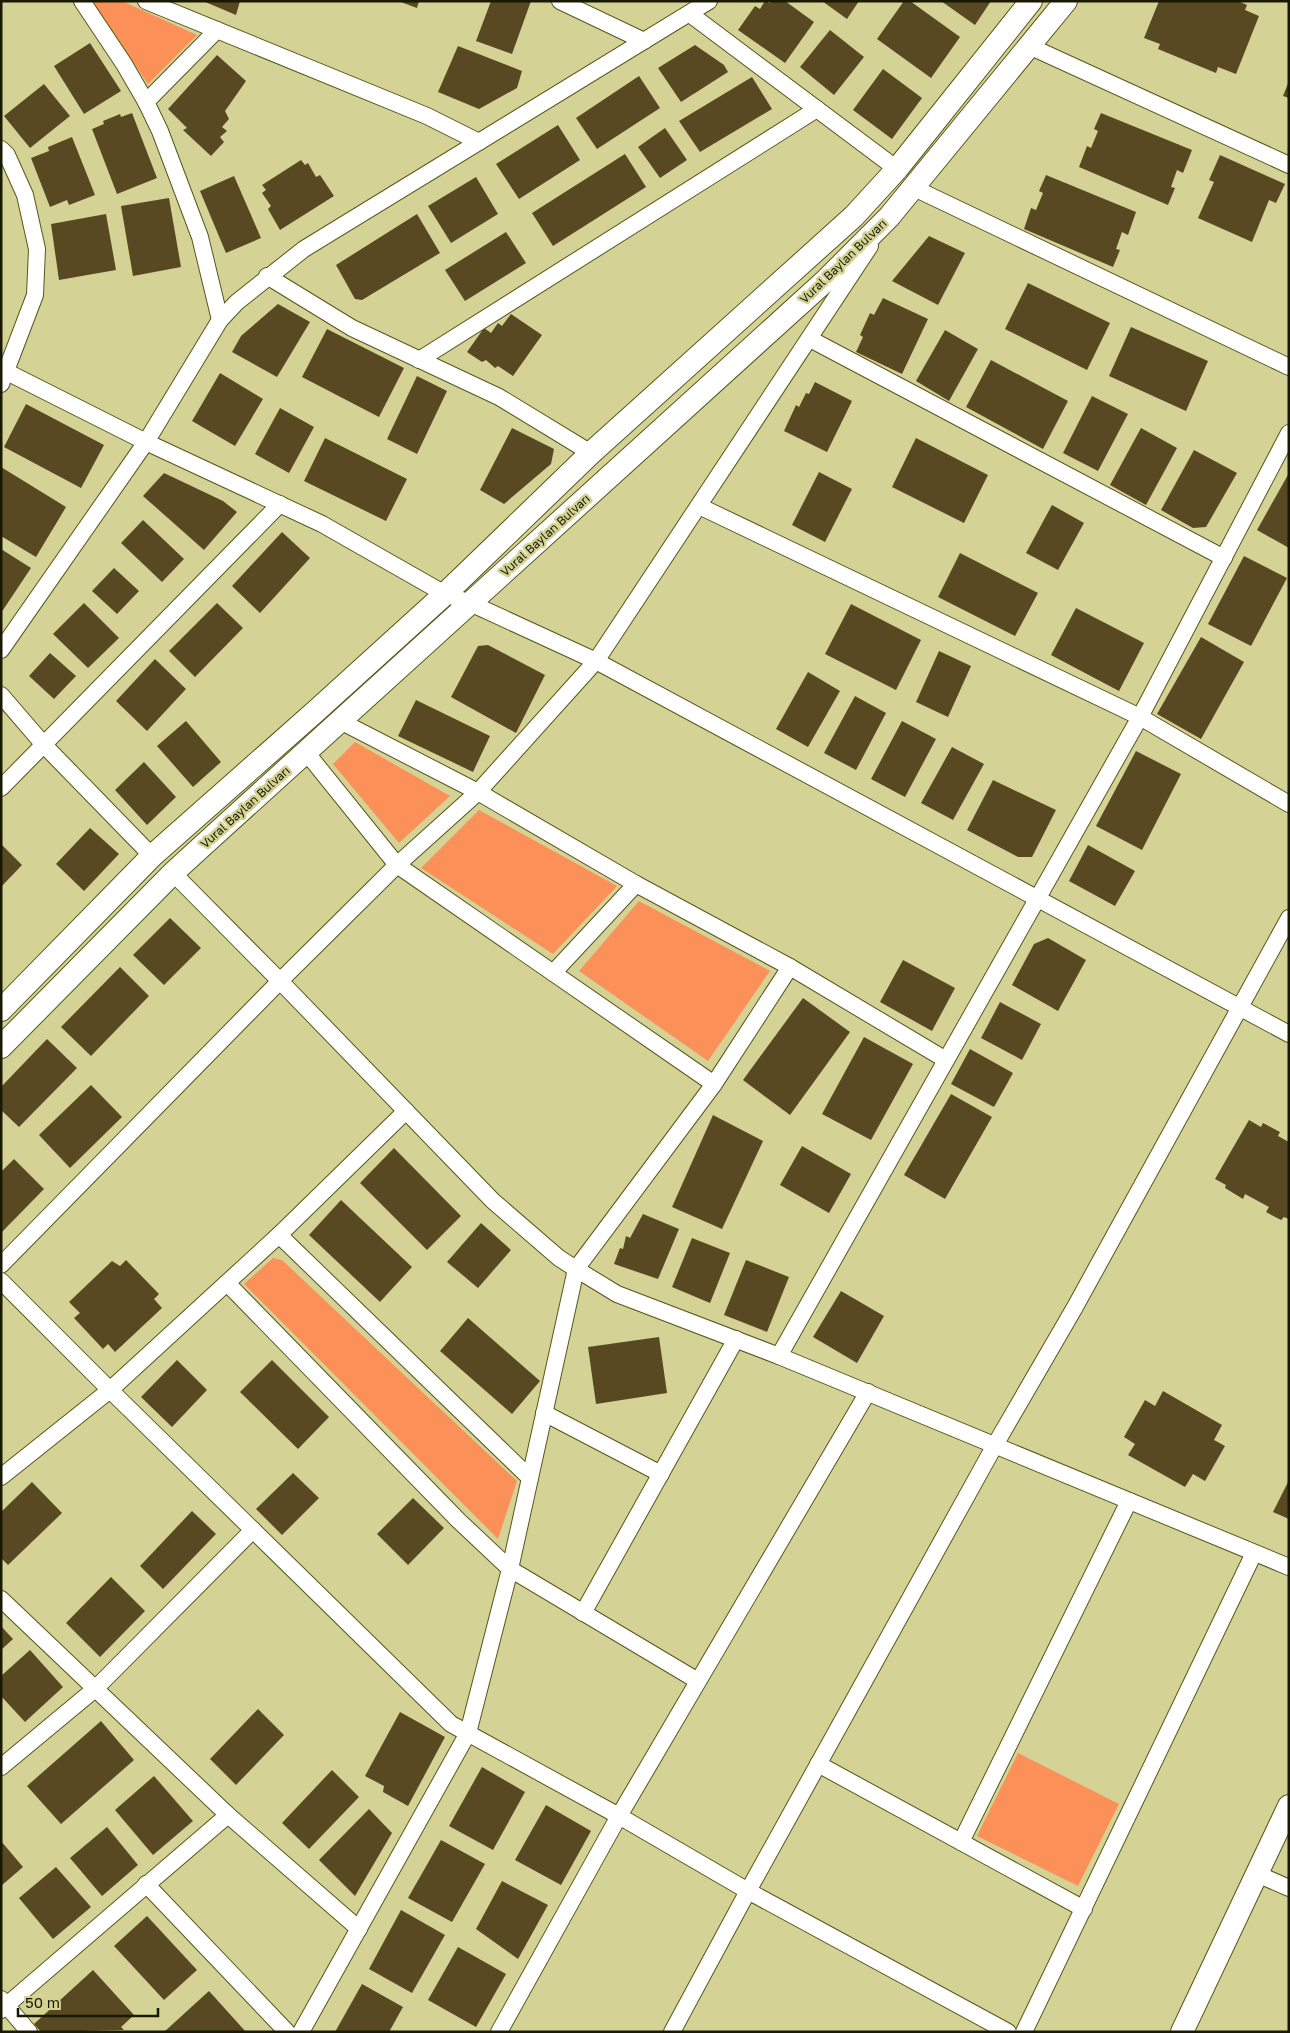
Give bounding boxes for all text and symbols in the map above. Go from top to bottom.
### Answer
street label: Vural Baylan Bulvarı [796,216,890,306]
street label: Vural Baylan Bulvarı [497,491,593,579]
street label: Vural Baylan Bulvarı [197,763,293,851]
scale bar [18,1986,158,2018]
text: 50 m [25,1993,60,2011]

